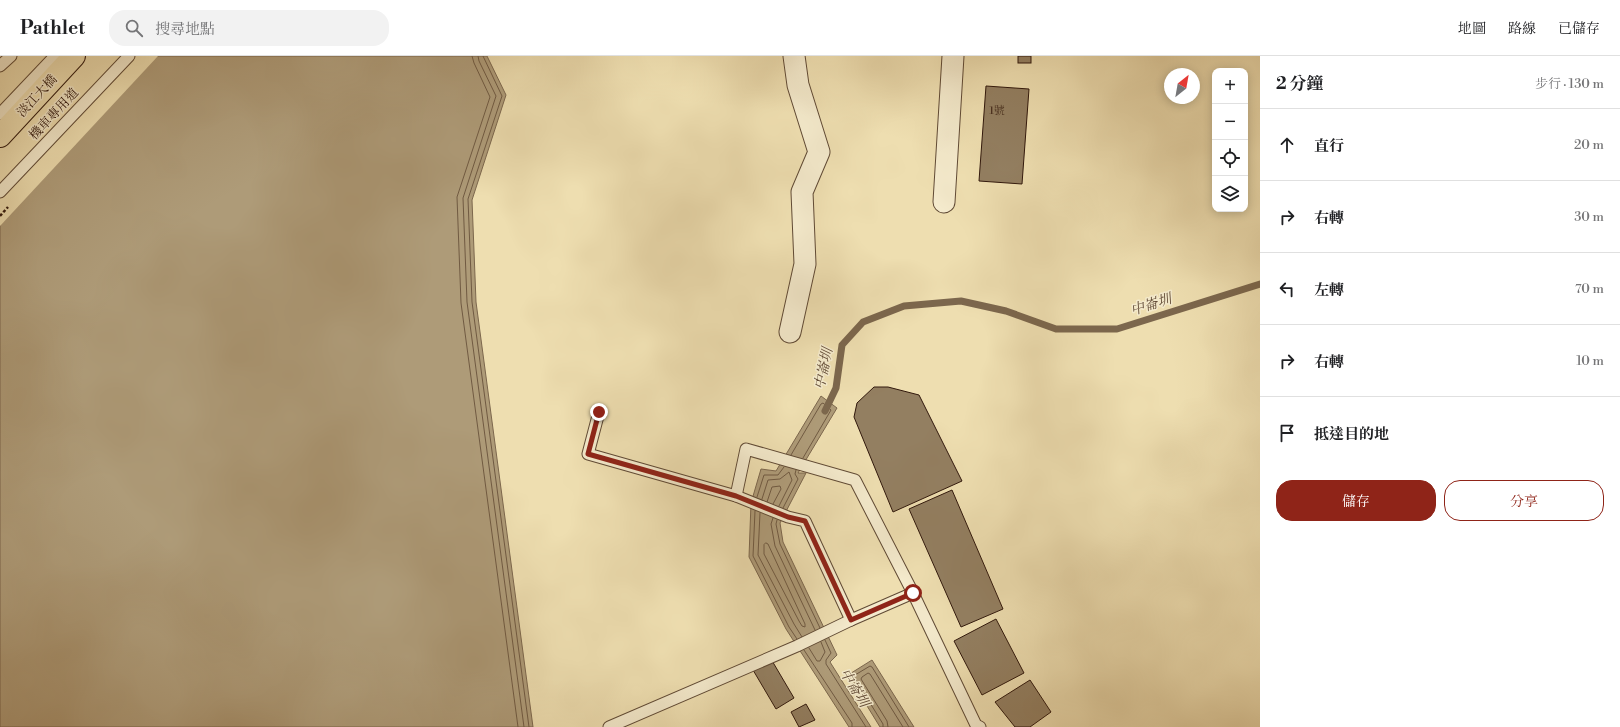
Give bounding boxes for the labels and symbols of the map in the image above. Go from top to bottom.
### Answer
north arrow [1164,68,1200,104]
street label: 淡江大橋 [13,72,61,120]
street label: 機車專用道 [26,85,82,143]
house number: 1號 [989,104,1005,118]
water label: 中崙圳 [1128,289,1176,320]
water label: 中崙圳 [811,345,838,391]
route end [590,403,608,421]
route start [904,584,922,602]
water label: 中崙圳 [835,665,874,712]

